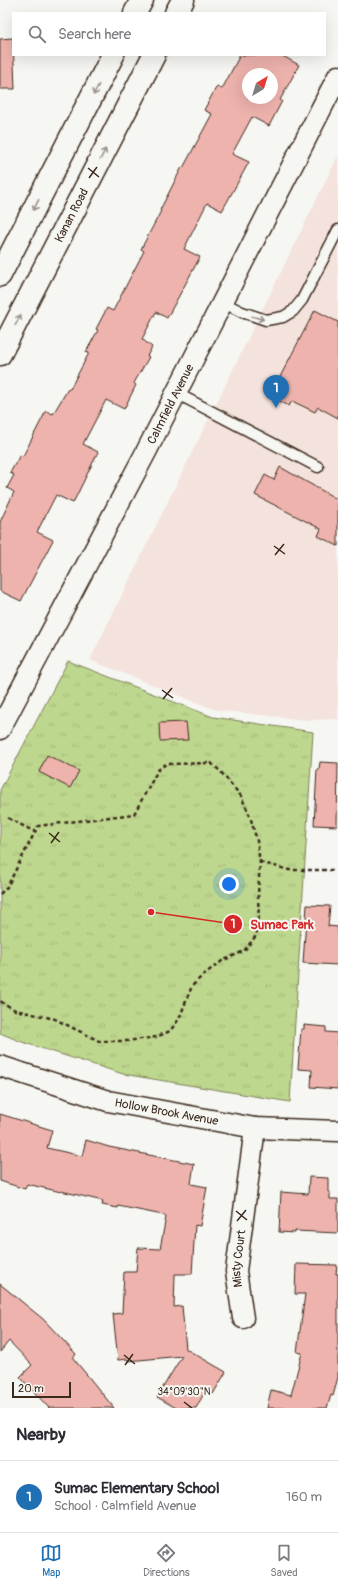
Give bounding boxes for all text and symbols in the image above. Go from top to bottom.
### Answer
search box [12,12,326,56]
icon: search [26,23,48,45]
text: Search here [58,25,131,44]
north arrow [242,68,278,104]
one-way arrow [91,83,99,95]
one-way arrow [100,148,107,160]
street label: Kanan Road [51,186,92,245]
one-way arrow [32,199,39,211]
one-way arrow [15,314,22,326]
one-way arrow [251,315,264,322]
street label: Calmfield Avenue [144,361,197,447]
pin: 1 [263,375,289,408]
your location [219,874,239,894]
callout: Sumac Park [223,911,322,936]
text: 1 [231,917,235,932]
text: Sumac Park [250,917,314,933]
street label: Hollow Brook Avenue [113,1095,220,1129]
street label: Misty Court [228,1229,249,1288]
scale bar [12,1380,71,1399]
text: 20 m [18,1382,44,1395]
text: 34°09'30"N [158,1386,211,1398]
text: Nearby [16,1424,65,1445]
text: Sumac Elementary School [54,1479,220,1498]
text: 1 [26,1489,32,1505]
text: 160 m [286,1489,322,1505]
text: School · Calmfield Avenue [54,1498,196,1514]
tab: Map [40,1542,62,1579]
tab: Directions [143,1542,190,1579]
tab: Saved [270,1542,298,1579]

